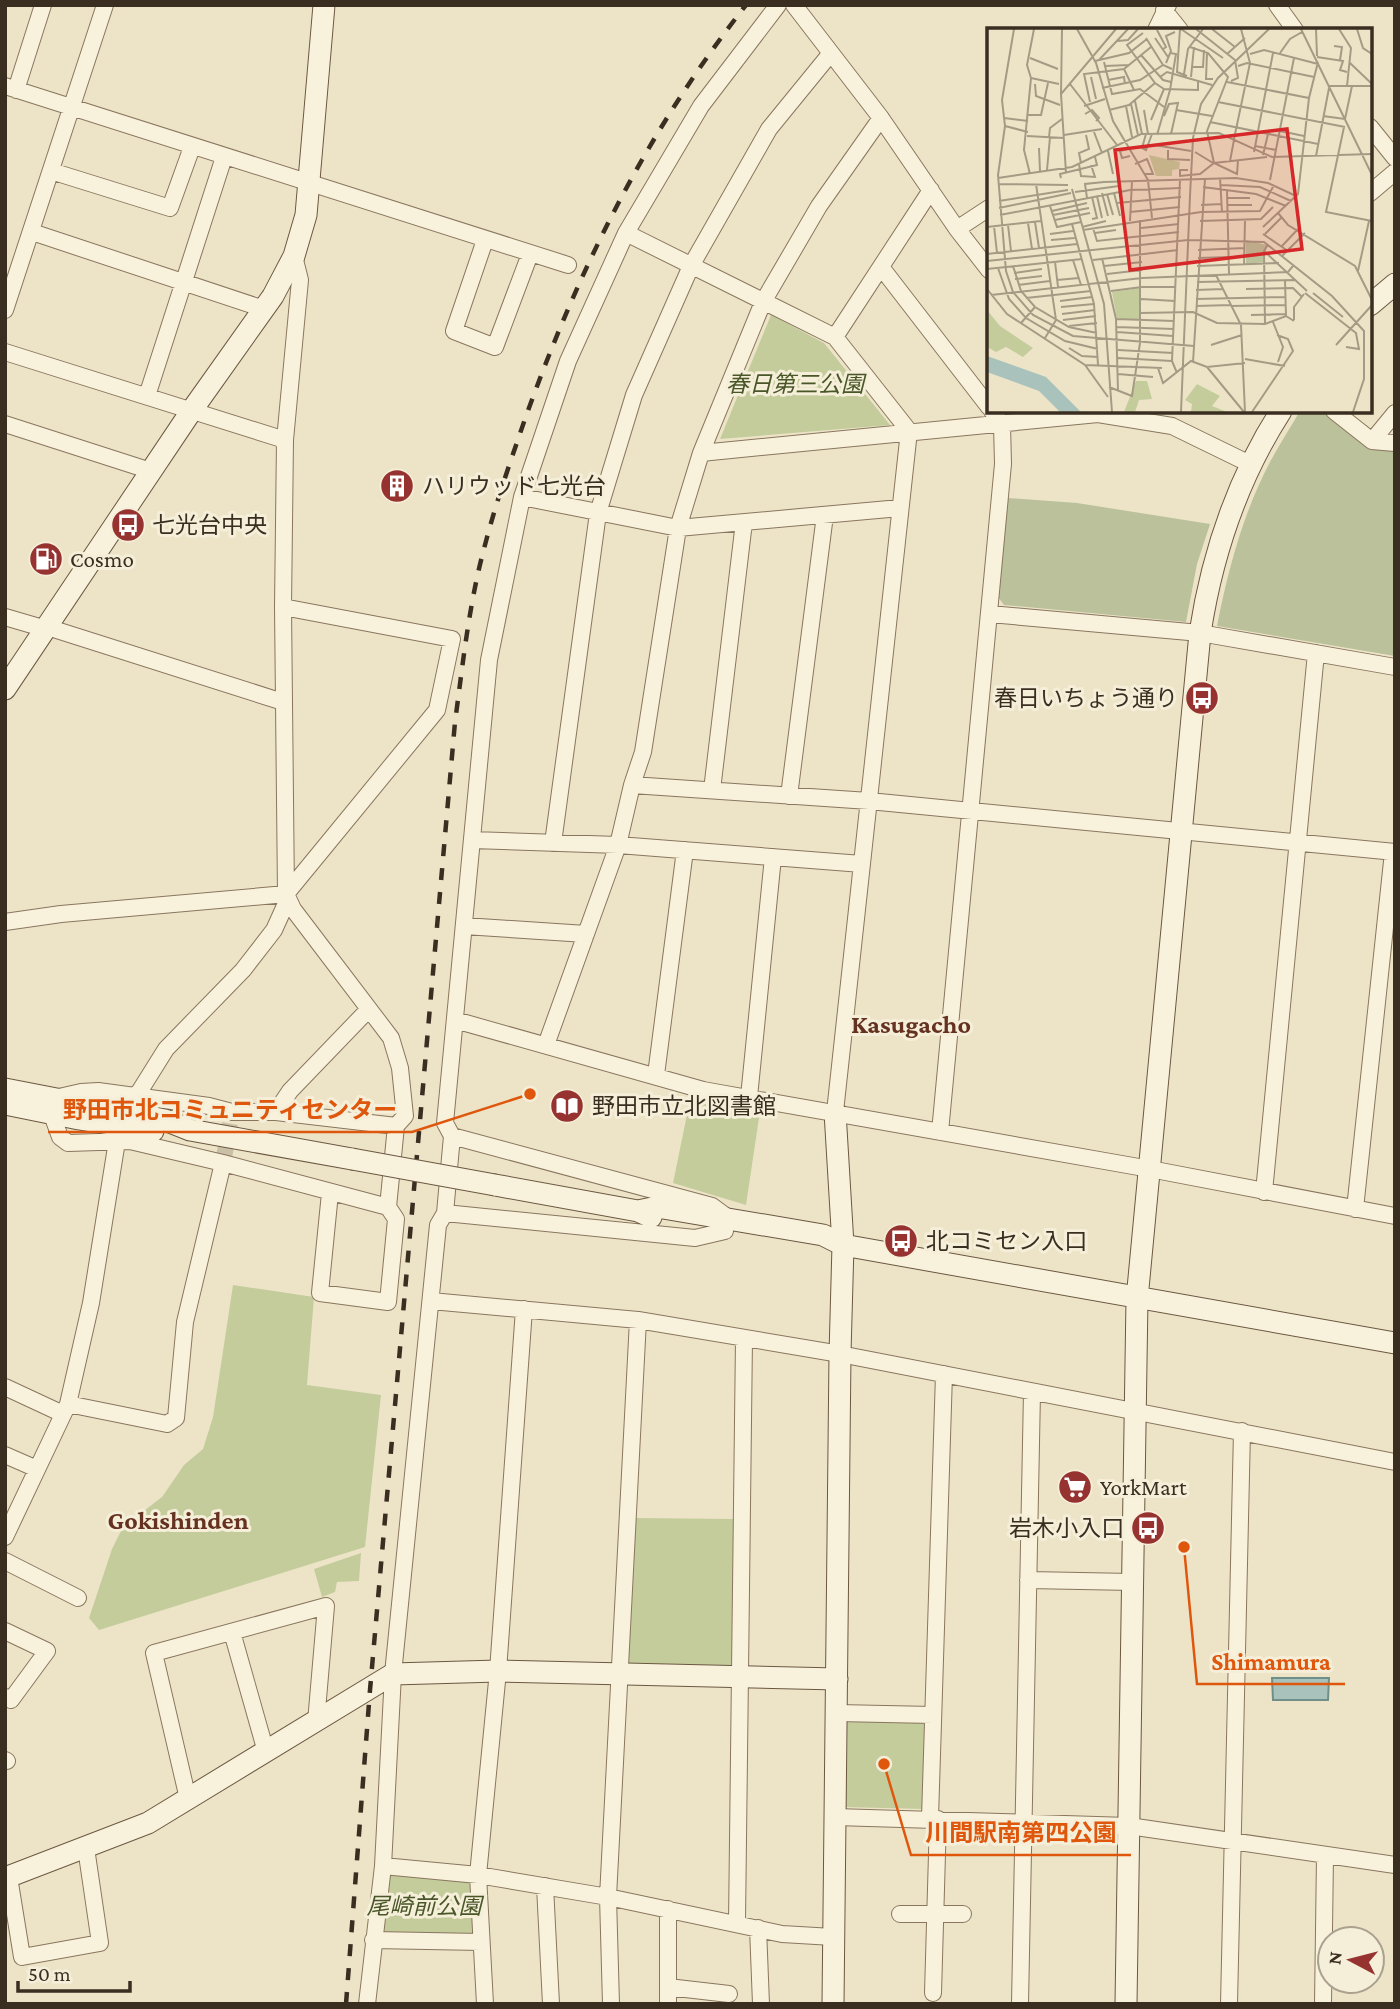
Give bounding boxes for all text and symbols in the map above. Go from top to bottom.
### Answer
inset map [987,28,1372,413]
park label: 春日第三公園 [726,371,867,397]
building icon: ハリウッド七光台 [378,467,416,505]
place label: ハリウッド七光台 [422,473,606,499]
bus stop icon: 七光台中央 [109,506,147,544]
place label: 七光台中央 [152,512,267,538]
fuel station icon: Cosmo [27,540,65,578]
place label: Cosmo [70,546,134,572]
bus stop icon: 春日いちょう通り [1183,679,1221,717]
place label: 春日いちょう通り [994,685,1178,711]
district label: Kasugacho [851,1010,971,1039]
callout: 野田市北コミュニティセンター [48,1087,412,1132]
library icon: 野田市立北図書館 [548,1087,586,1125]
place label: 野田市立北図書館 [592,1093,776,1119]
text: 野田市北コミュニティセンター [63,1096,397,1123]
bus stop icon: 北コミセン入口 [882,1222,920,1260]
place label: 北コミセン入口 [926,1228,1087,1254]
supermarket icon: YorkMart [1056,1468,1094,1506]
place label: YorkMart [1100,1474,1187,1500]
district label: Gokishinden [107,1506,249,1535]
bus stop icon: 岩木小入口 [1129,1509,1167,1547]
place label: 岩木小入口 [1009,1515,1124,1541]
callout: Shimamura [1197,1639,1345,1684]
text: Shimamura [1211,1648,1331,1675]
callout: 川間駅南第四公園 [911,1810,1131,1855]
text: 川間駅南第四公園 [925,1819,1117,1846]
park label: 尾崎前公園 [367,1893,485,1919]
north arrow [1316,1925,1386,1995]
scale bar [18,1950,130,1994]
text: N [1323,1950,1346,1966]
text: 50 m [28,1962,71,1986]

